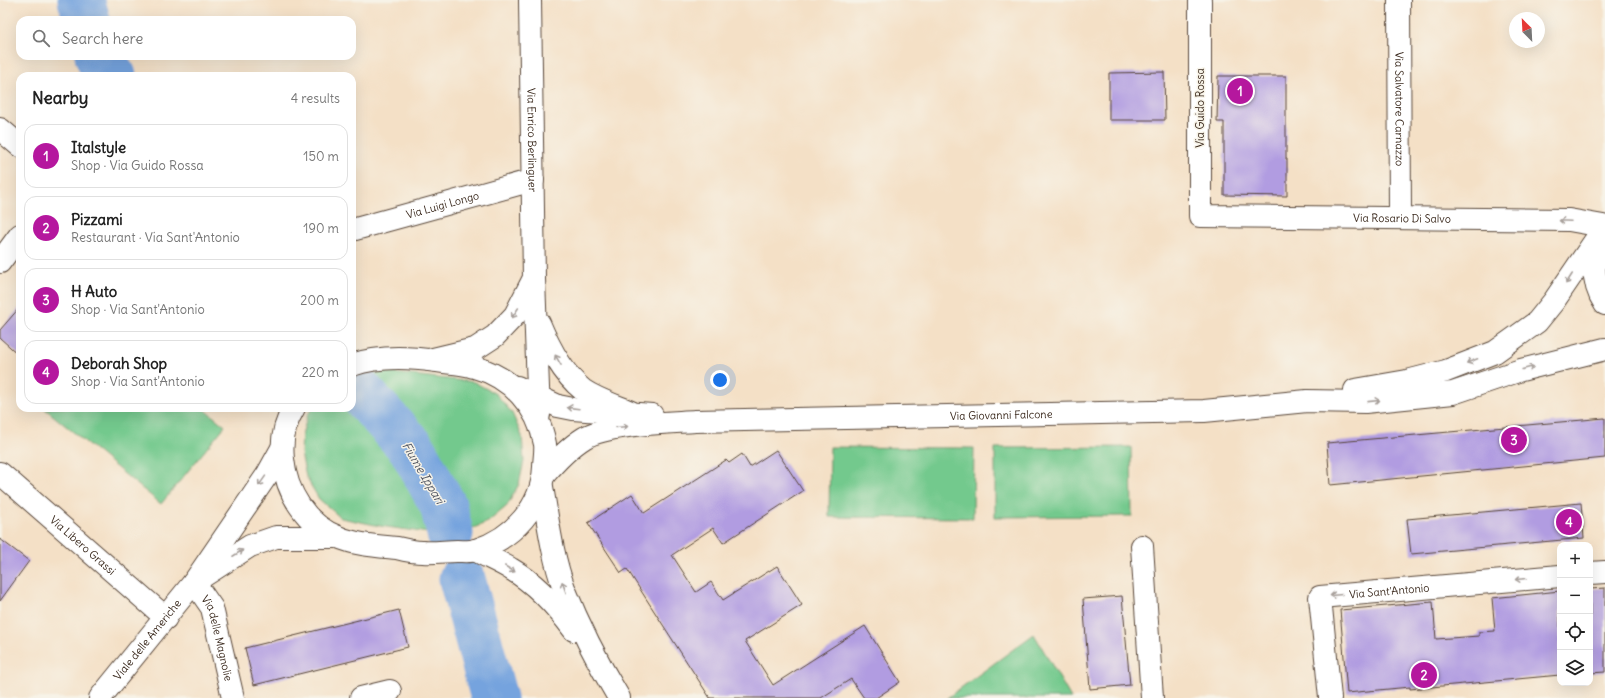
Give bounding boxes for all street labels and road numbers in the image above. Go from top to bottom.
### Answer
street label: Via Salvatore Carnazzo [1392,52,1407,166]
street label: Via Guido Rossa [1193,68,1207,148]
street label: Via Enrico Berlinguer [524,88,540,193]
street label: Via Luigi Longo [405,188,481,222]
street label: Via Rosario Di Salvo [1353,211,1451,226]
street label: Via Giovanni Falcone [950,407,1053,423]
street label: Via Libero Grassi [47,513,119,578]
street label: Via Sant'Antonio [1348,580,1430,601]
street label: Via delle Magnolie [198,592,236,682]
street label: Viale delle Americhe [110,596,184,683]

